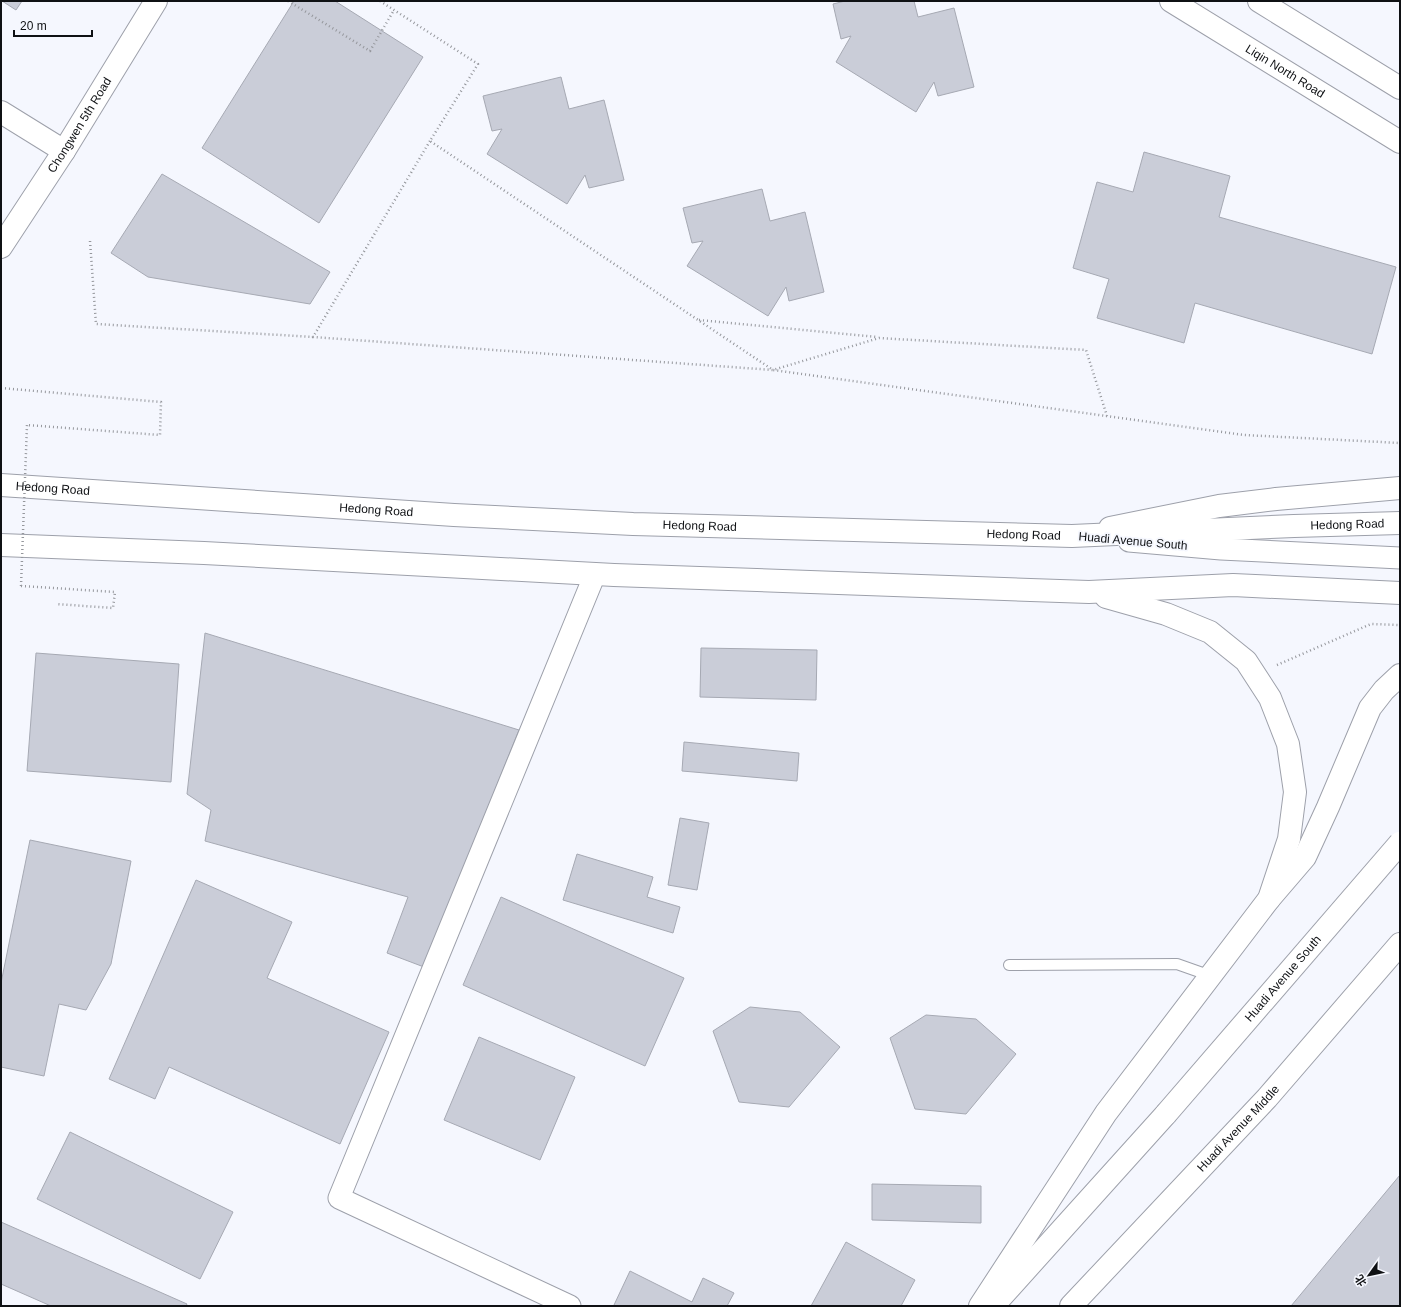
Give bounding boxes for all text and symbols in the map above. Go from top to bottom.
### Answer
scale bar [14,12,92,38]
text: 20 m [20,19,47,33]
street label: Liqin North Road [1243,42,1327,101]
street label: Chongwen 5th Road [45,75,114,175]
street label: Hedong Road [15,479,90,498]
street label: Hedong Road [339,500,414,519]
street label: Hedong Road [1310,516,1385,533]
street label: Hedong Road [662,518,737,534]
street label: Hedong Road [986,527,1061,543]
street label: Huadi Avenue South [1078,529,1188,553]
street label: Huadi Avenue South [1242,933,1324,1024]
street label: Huadi Avenue Middle [1194,1082,1282,1174]
north arrow [1349,1255,1389,1295]
text: 北 [1353,1273,1369,1288]

